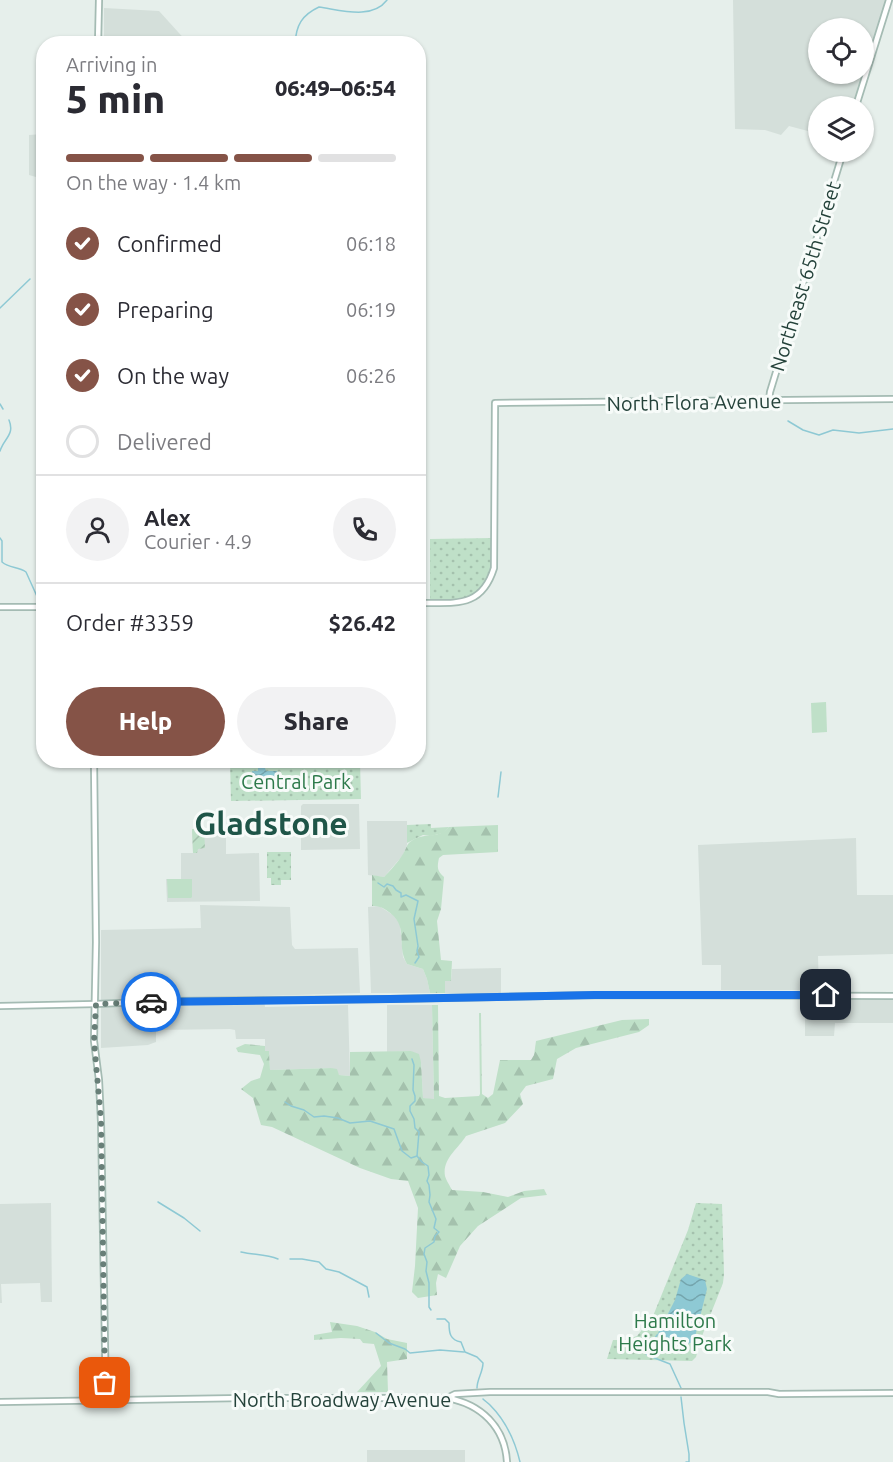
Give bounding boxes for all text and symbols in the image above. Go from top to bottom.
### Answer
map controls [808,18,874,162]
button: locate [808,18,874,84]
text: Arriving in [66,53,157,76]
text: 06:49–06:54 [275,75,396,100]
text: 5 min [66,77,165,120]
button: layers [808,96,874,162]
text: On the way · 1.4 km [66,171,241,194]
street label: Northeast 65th Street [765,178,845,374]
icon: check [66,227,99,260]
text: Confirmed [117,231,222,256]
text: 06:18 [346,232,396,255]
icon: check [66,293,99,326]
text: Preparing [117,297,214,322]
text: 06:19 [346,298,396,321]
icon: check [66,359,99,392]
text: On the way [117,363,229,388]
text: 06:26 [346,364,396,387]
street label: North Flora Avenue [606,389,782,415]
text: Delivered [117,429,212,454]
button: person [66,498,129,561]
button: phone [333,498,396,561]
text: Alex [144,505,191,530]
text: Courier · 4.9 [144,530,252,553]
text: Order #3359 [66,610,194,635]
text: $26.42 [329,610,396,635]
button: Help [66,687,225,756]
button: Share [237,687,396,756]
park label: Central Park [241,770,351,793]
district label: Gladstone [194,805,348,841]
pin [800,969,851,1020]
courier [121,972,181,1032]
icon: home [809,978,842,1011]
icon: car [135,986,168,1019]
park label: Hamilton Heights Park [618,1309,732,1355]
pin [79,1357,130,1408]
icon: bag [88,1366,121,1399]
street label: North Broadway Avenue [233,1388,451,1411]

